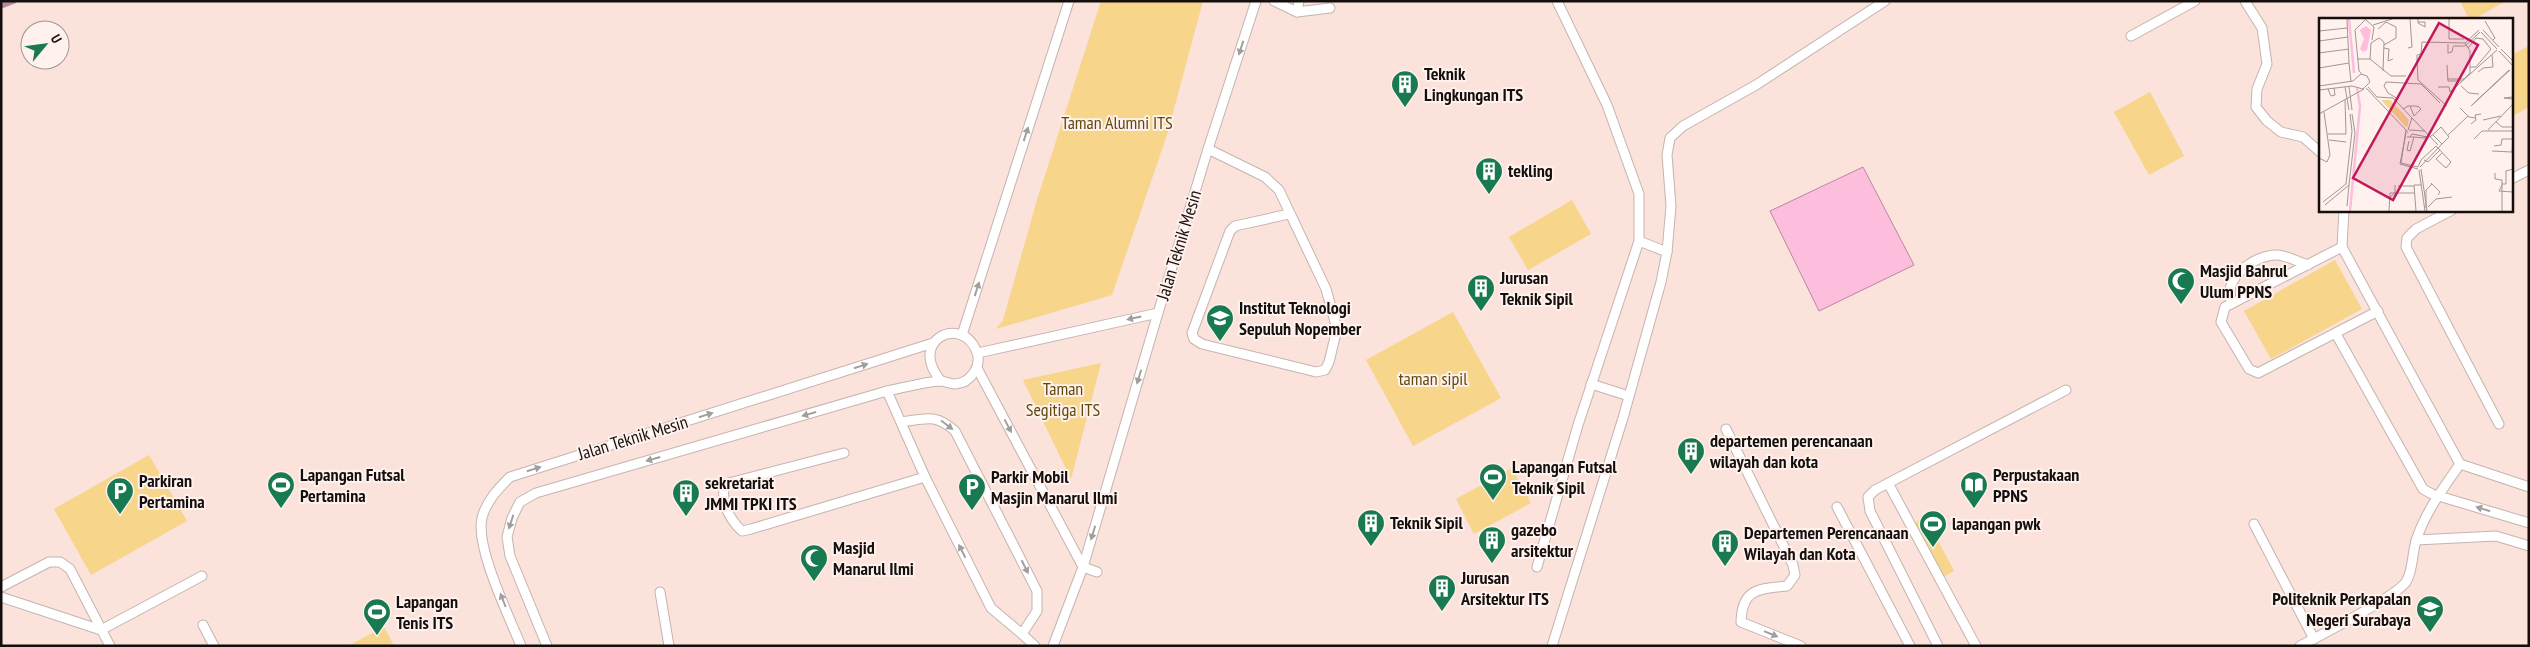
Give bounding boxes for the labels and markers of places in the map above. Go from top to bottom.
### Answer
place label: Teknik Lingkungan ITS [1424,62,1523,106]
building icon: Teknik Lingkungan ITS [1390,69,1420,108]
building icon: tekling [1474,156,1504,195]
place label: tekling [1508,159,1553,182]
place label: Masjid Bahrul Ulum PPNS [2200,259,2288,303]
place label: Jurusan Teknik Sipil [1499,266,1574,310]
mosque icon: Masjid Bahrul Ulum PPNS [2166,266,2196,305]
building icon: Jurusan Teknik Sipil [1466,273,1496,312]
place label: Institut Teknologi Sepuluh Nopember [1239,296,1362,340]
school or university icon: Institut Teknologi Sepuluh Nopember [1205,303,1235,342]
place label: departemen perencanaan wilayah dan kota [1709,429,1873,473]
building icon: departemen perencanaan wilayah dan kota [1676,436,1706,475]
place label: Lapangan Futsal Teknik Sipil [1512,455,1617,499]
sports icon: Lapangan Futsal Teknik Sipil [1478,462,1508,501]
place label: Lapangan Futsal Pertamina [300,463,405,507]
place label: Perpustakaan PPNS [1993,463,2079,507]
place label: Parkir Mobil Masjin Manarul Ilmi [991,465,1117,509]
place label: Parkiran Pertamina [139,469,205,513]
sports icon: Lapangan Futsal Pertamina [266,470,296,509]
library icon: Perpustakaan PPNS [1959,470,1989,509]
place label: sekretariat JMMI TPKI ITS [704,471,797,515]
parking icon: Parkir Mobil Masjin Manarul Ilmi [957,472,987,511]
parking icon: Parkiran Pertamina [105,476,135,515]
building icon: sekretariat JMMI TPKI ITS [671,478,701,517]
building icon: Teknik Sipil [1356,508,1386,547]
sports icon: lapangan pwk [1918,509,1948,548]
place label: Teknik Sipil [1390,511,1464,534]
place label: lapangan pwk [1952,512,2041,535]
place label: gazebo arsitektur [1511,518,1574,562]
place label: Departemen Perencanaan Wilayah dan Kota [1743,521,1908,565]
building icon: gazebo arsitektur [1477,525,1507,564]
building icon: Departemen Perencanaan Wilayah dan Kota [1710,528,1740,567]
place label: Masjid Manarul Ilmi [833,536,914,580]
mosque icon: Masjid Manarul Ilmi [799,543,829,582]
place label: Jurusan Arsitektur ITS [1460,566,1549,610]
building icon: Jurusan Arsitektur ITS [1427,573,1457,612]
place label: Politeknik Perkapalan Negeri Surabaya [2272,587,2411,631]
place label: Lapangan Tenis ITS [396,590,458,634]
school or university icon: Politeknik Perkapalan Negeri Surabaya [2415,594,2445,633]
sports icon: Lapangan Tenis ITS [362,597,392,636]

